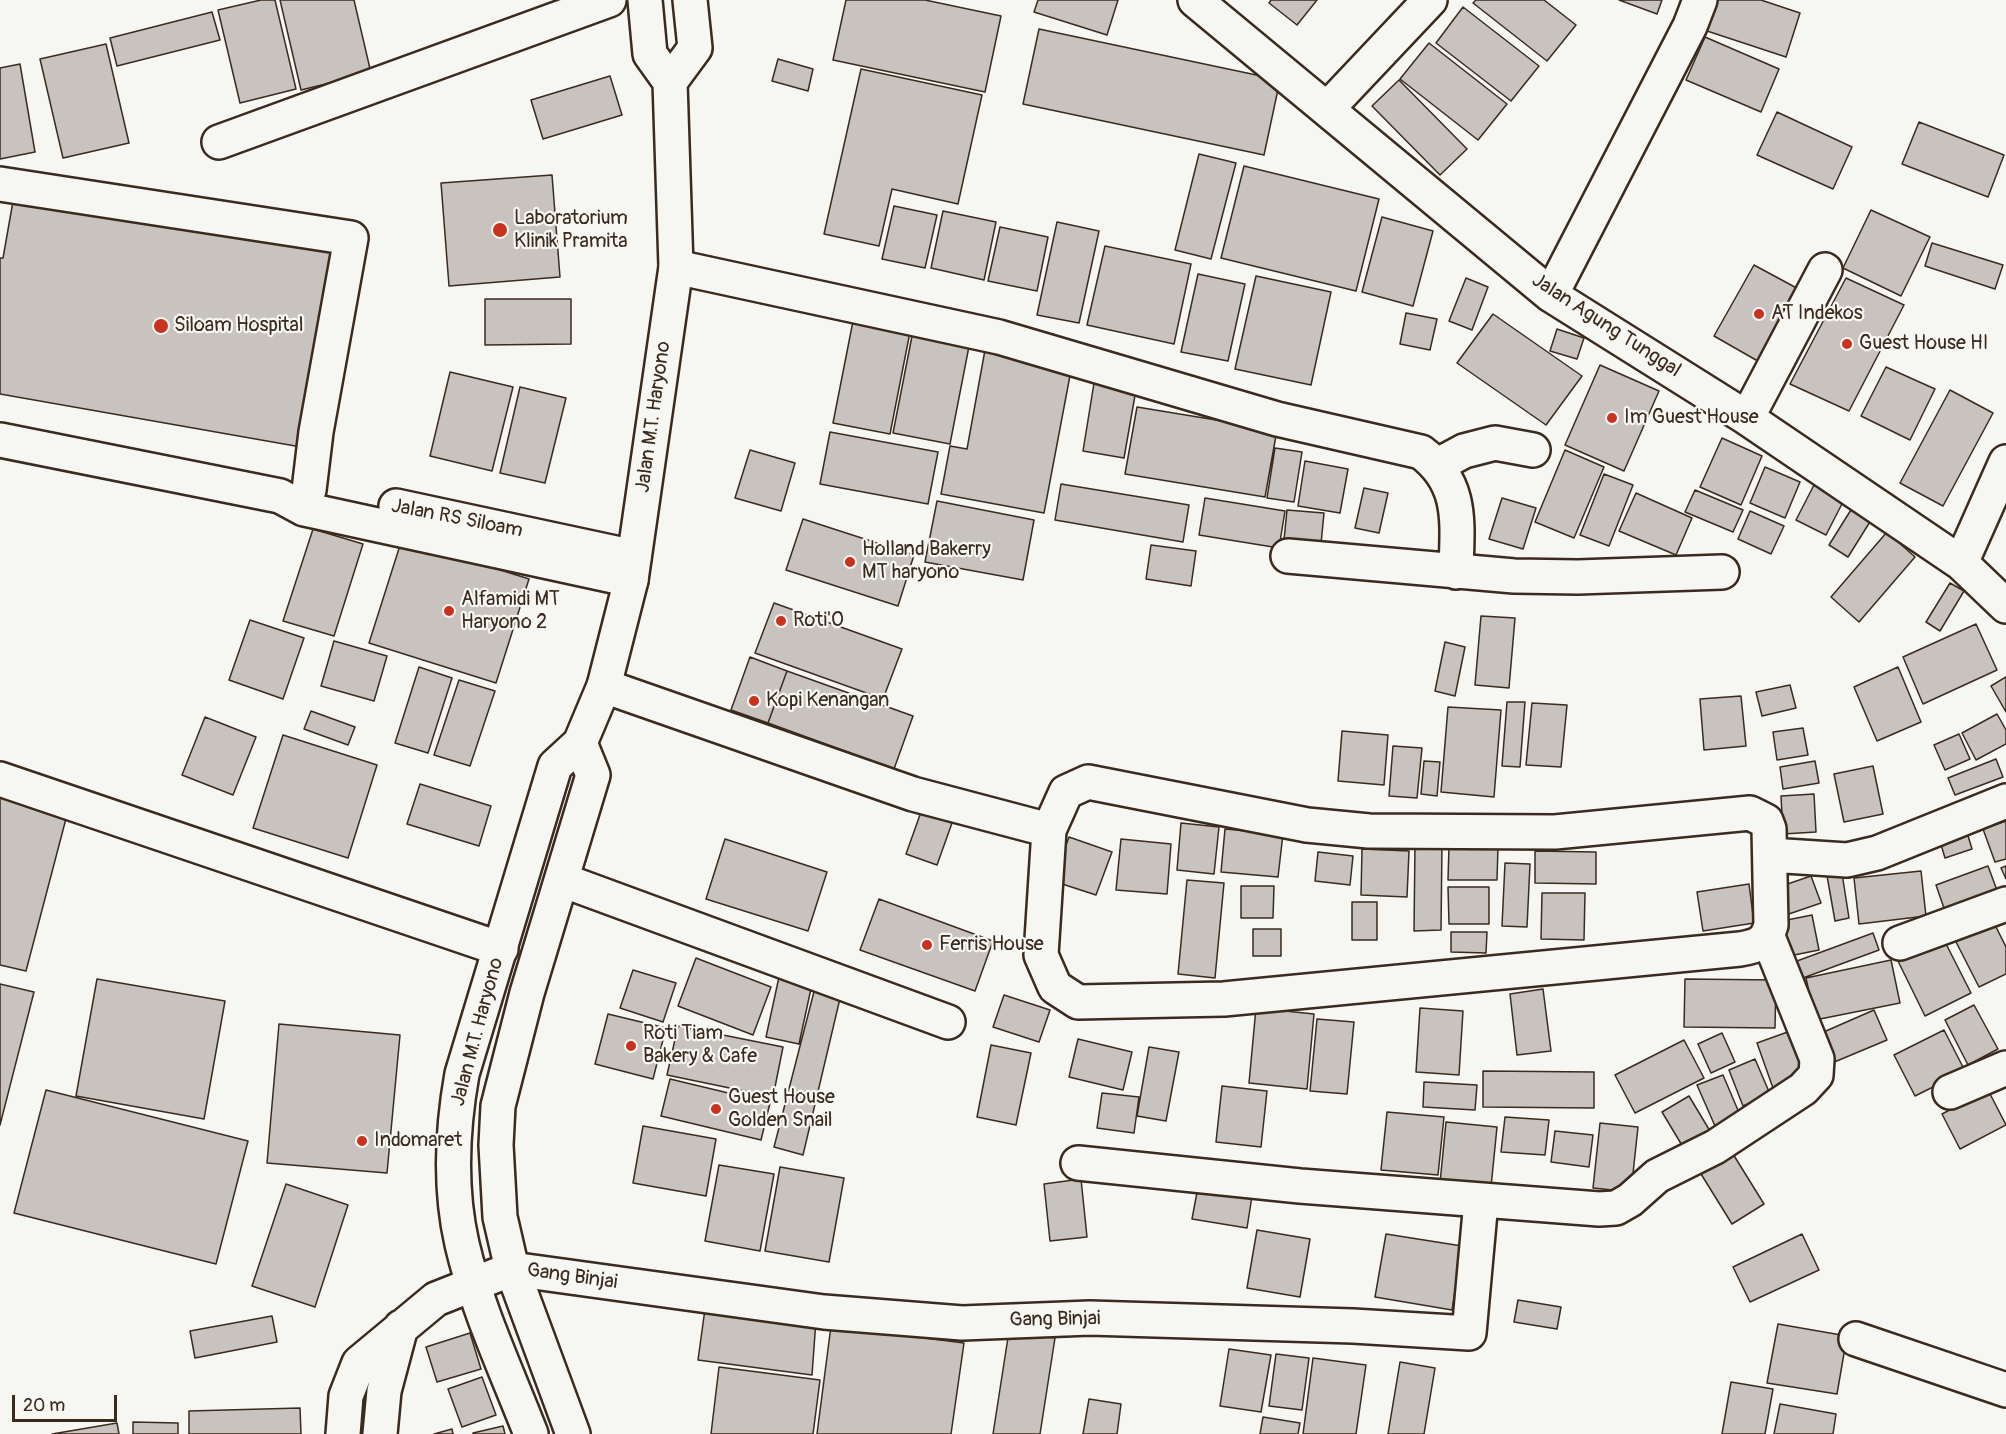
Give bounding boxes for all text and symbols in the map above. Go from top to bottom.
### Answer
place label: Laboratorium Klinik Pramita [514,207,628,254]
marker: Laboratorium Klinik Pramita [491,221,509,239]
street label: Jalan Agung Tunggal [1527,269,1685,383]
place label: AT Indekos [1771,302,1863,326]
marker: AT Indekos [1752,307,1766,321]
place label: Siloam Hospital [174,314,304,338]
marker: Siloam Hospital [152,317,170,335]
place label: Guest House HI [1859,332,1988,356]
marker: Guest House HI [1840,337,1854,351]
street label: Jalan M.T. Haryono [631,340,677,494]
place label: Im Guest House [1624,406,1759,430]
marker: Im Guest House [1605,411,1619,425]
street label: Jalan RS Siloam [389,494,525,544]
place label: Holland Bakerry MT haryono [862,538,991,585]
marker: Holland Bakerry MT haryono [843,555,857,569]
place label: Alfamidi MT Haryono 2 [461,588,560,635]
marker: Alfamidi MT Haryono 2 [442,604,456,618]
place label: Roti'O [793,609,844,633]
marker: Roti'O [774,614,788,628]
place label: Kopi Kenangan [766,689,889,713]
marker: Kopi Kenangan [747,694,761,708]
place label: Ferris House [939,933,1044,957]
marker: Ferris House [920,938,934,952]
street label: Jalan M.T. Haryono [447,955,509,1109]
place label: Roti Tiam Bakery & Cafe [643,1022,757,1069]
marker: Roti Tiam Bakery & Cafe [624,1039,638,1053]
place label: Guest House Golden Snail [728,1086,835,1133]
marker: Guest House Golden Snail [709,1102,723,1116]
place label: Indomaret [374,1129,462,1153]
marker: Indomaret [355,1134,369,1148]
street label: Gang Binjai [525,1259,619,1295]
street label: Gang Binjai [1009,1307,1101,1333]
scale bar [15,1383,120,1421]
text: 20 m [23,1394,65,1417]

